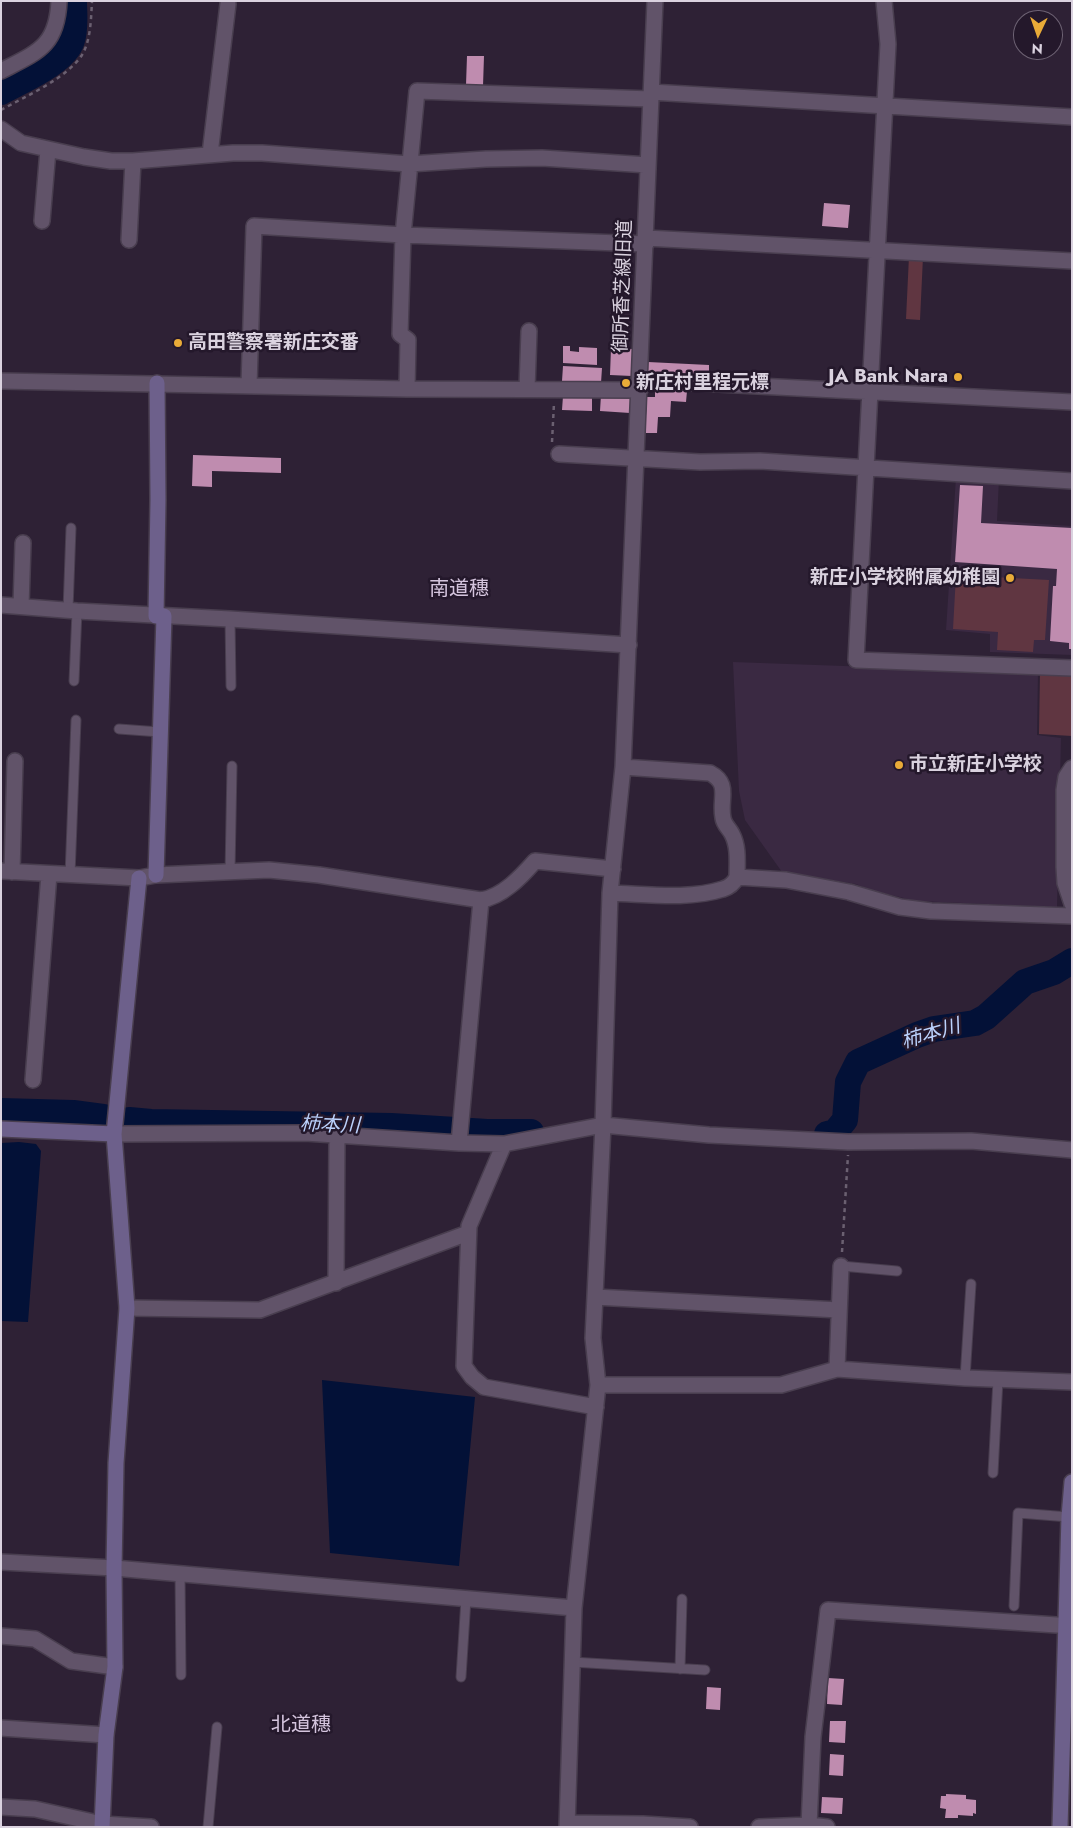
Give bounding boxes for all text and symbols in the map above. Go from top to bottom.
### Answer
north arrow [1013,10,1063,60]
text: N [1031,39,1043,59]
street label: 御所香芝線旧道 [610,219,638,353]
place label: 高田警察署新庄交番 [188,332,359,354]
marker: 高田警察署新庄交番 [172,337,184,349]
place label: JA Bank Nara [828,366,948,388]
marker: JA Bank Nara [952,371,964,383]
place label: 新庄村里程元標 [636,372,769,394]
marker: 新庄村里程元標 [620,377,632,389]
place label: 新庄小学校附属幼稚園 [810,567,1000,589]
marker: 新庄小学校附属幼稚園 [1004,572,1016,584]
district label: 南道穗 [429,578,489,602]
place label: 市立新庄小学校 [909,754,1042,776]
marker: 市立新庄小学校 [893,759,905,771]
water label: 柿本川 [899,1015,963,1055]
water label: 柿本川 [300,1113,360,1139]
district label: 北道穗 [271,1714,331,1738]

